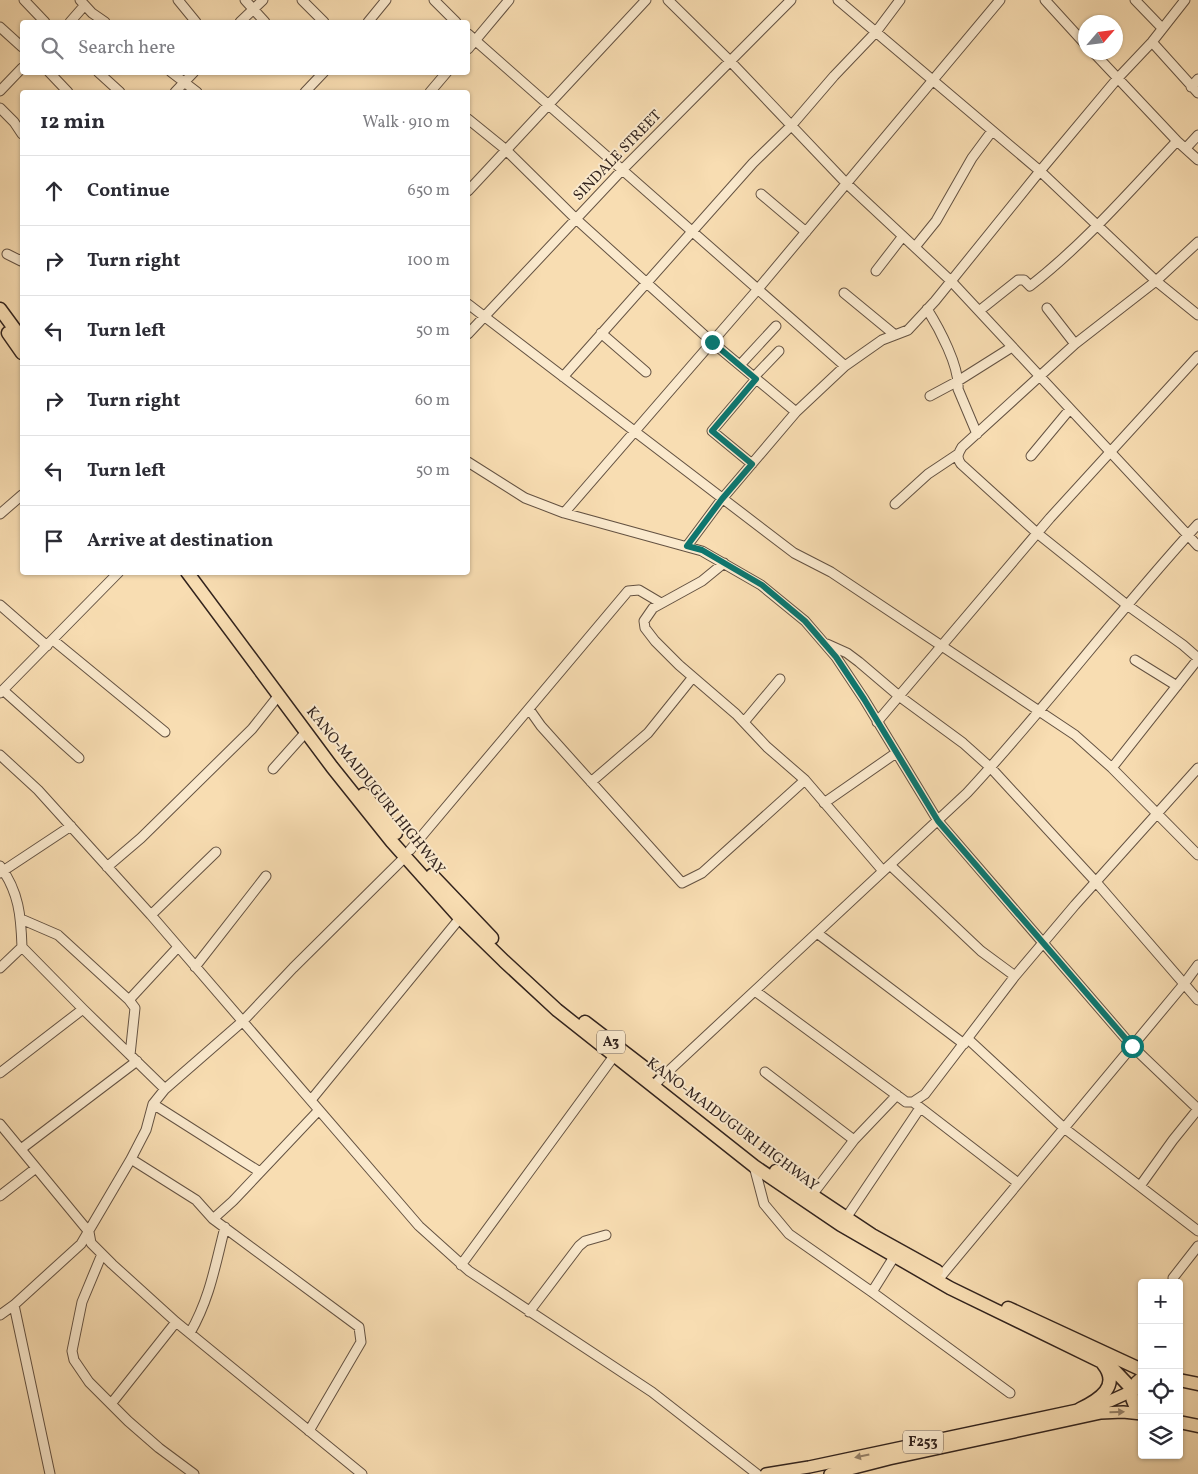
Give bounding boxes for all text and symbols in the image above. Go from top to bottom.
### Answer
north arrow [1078,15,1123,60]
search box [20,20,470,75]
icon: search [38,34,66,62]
text: Search here [78,35,175,61]
street label: SINDALE STREET [569,106,667,206]
text: 12 min [40,108,105,137]
text: Walk · 910 m [363,112,450,134]
icon: ahead [40,177,68,205]
text: Continue [87,178,170,204]
text: 650 m [408,180,450,202]
icon: right [40,247,68,275]
text: Turn right [87,248,180,274]
text: 100 m [407,250,450,272]
icon: left [40,317,68,345]
text: Turn left [87,318,166,344]
text: 50 m [416,320,450,342]
route end [701,331,724,354]
icon: right [40,387,68,415]
text: Turn right [87,388,180,414]
text: 60 m [415,390,450,412]
icon: left [40,457,68,485]
text: Turn left [87,458,166,484]
text: 50 m [416,460,450,482]
icon: arrive [40,527,68,555]
text: Arrive at destination [87,528,273,554]
street label: KANO-MAIDUGURI HIGHWAY [301,703,450,880]
road number: A3 [597,1030,625,1054]
route start [1121,1035,1144,1058]
street label: KANO-MAIDUGURI HIGHWAY [642,1053,823,1197]
map controls [1138,1279,1183,1459]
button: + [1138,1279,1183,1324]
button: − [1138,1324,1183,1369]
button: locate [1138,1369,1183,1414]
one-way arrow [1110,1408,1126,1416]
button: layers [1138,1414,1183,1459]
road number: F253 [903,1430,943,1454]
one-way arrow [853,1452,869,1460]

